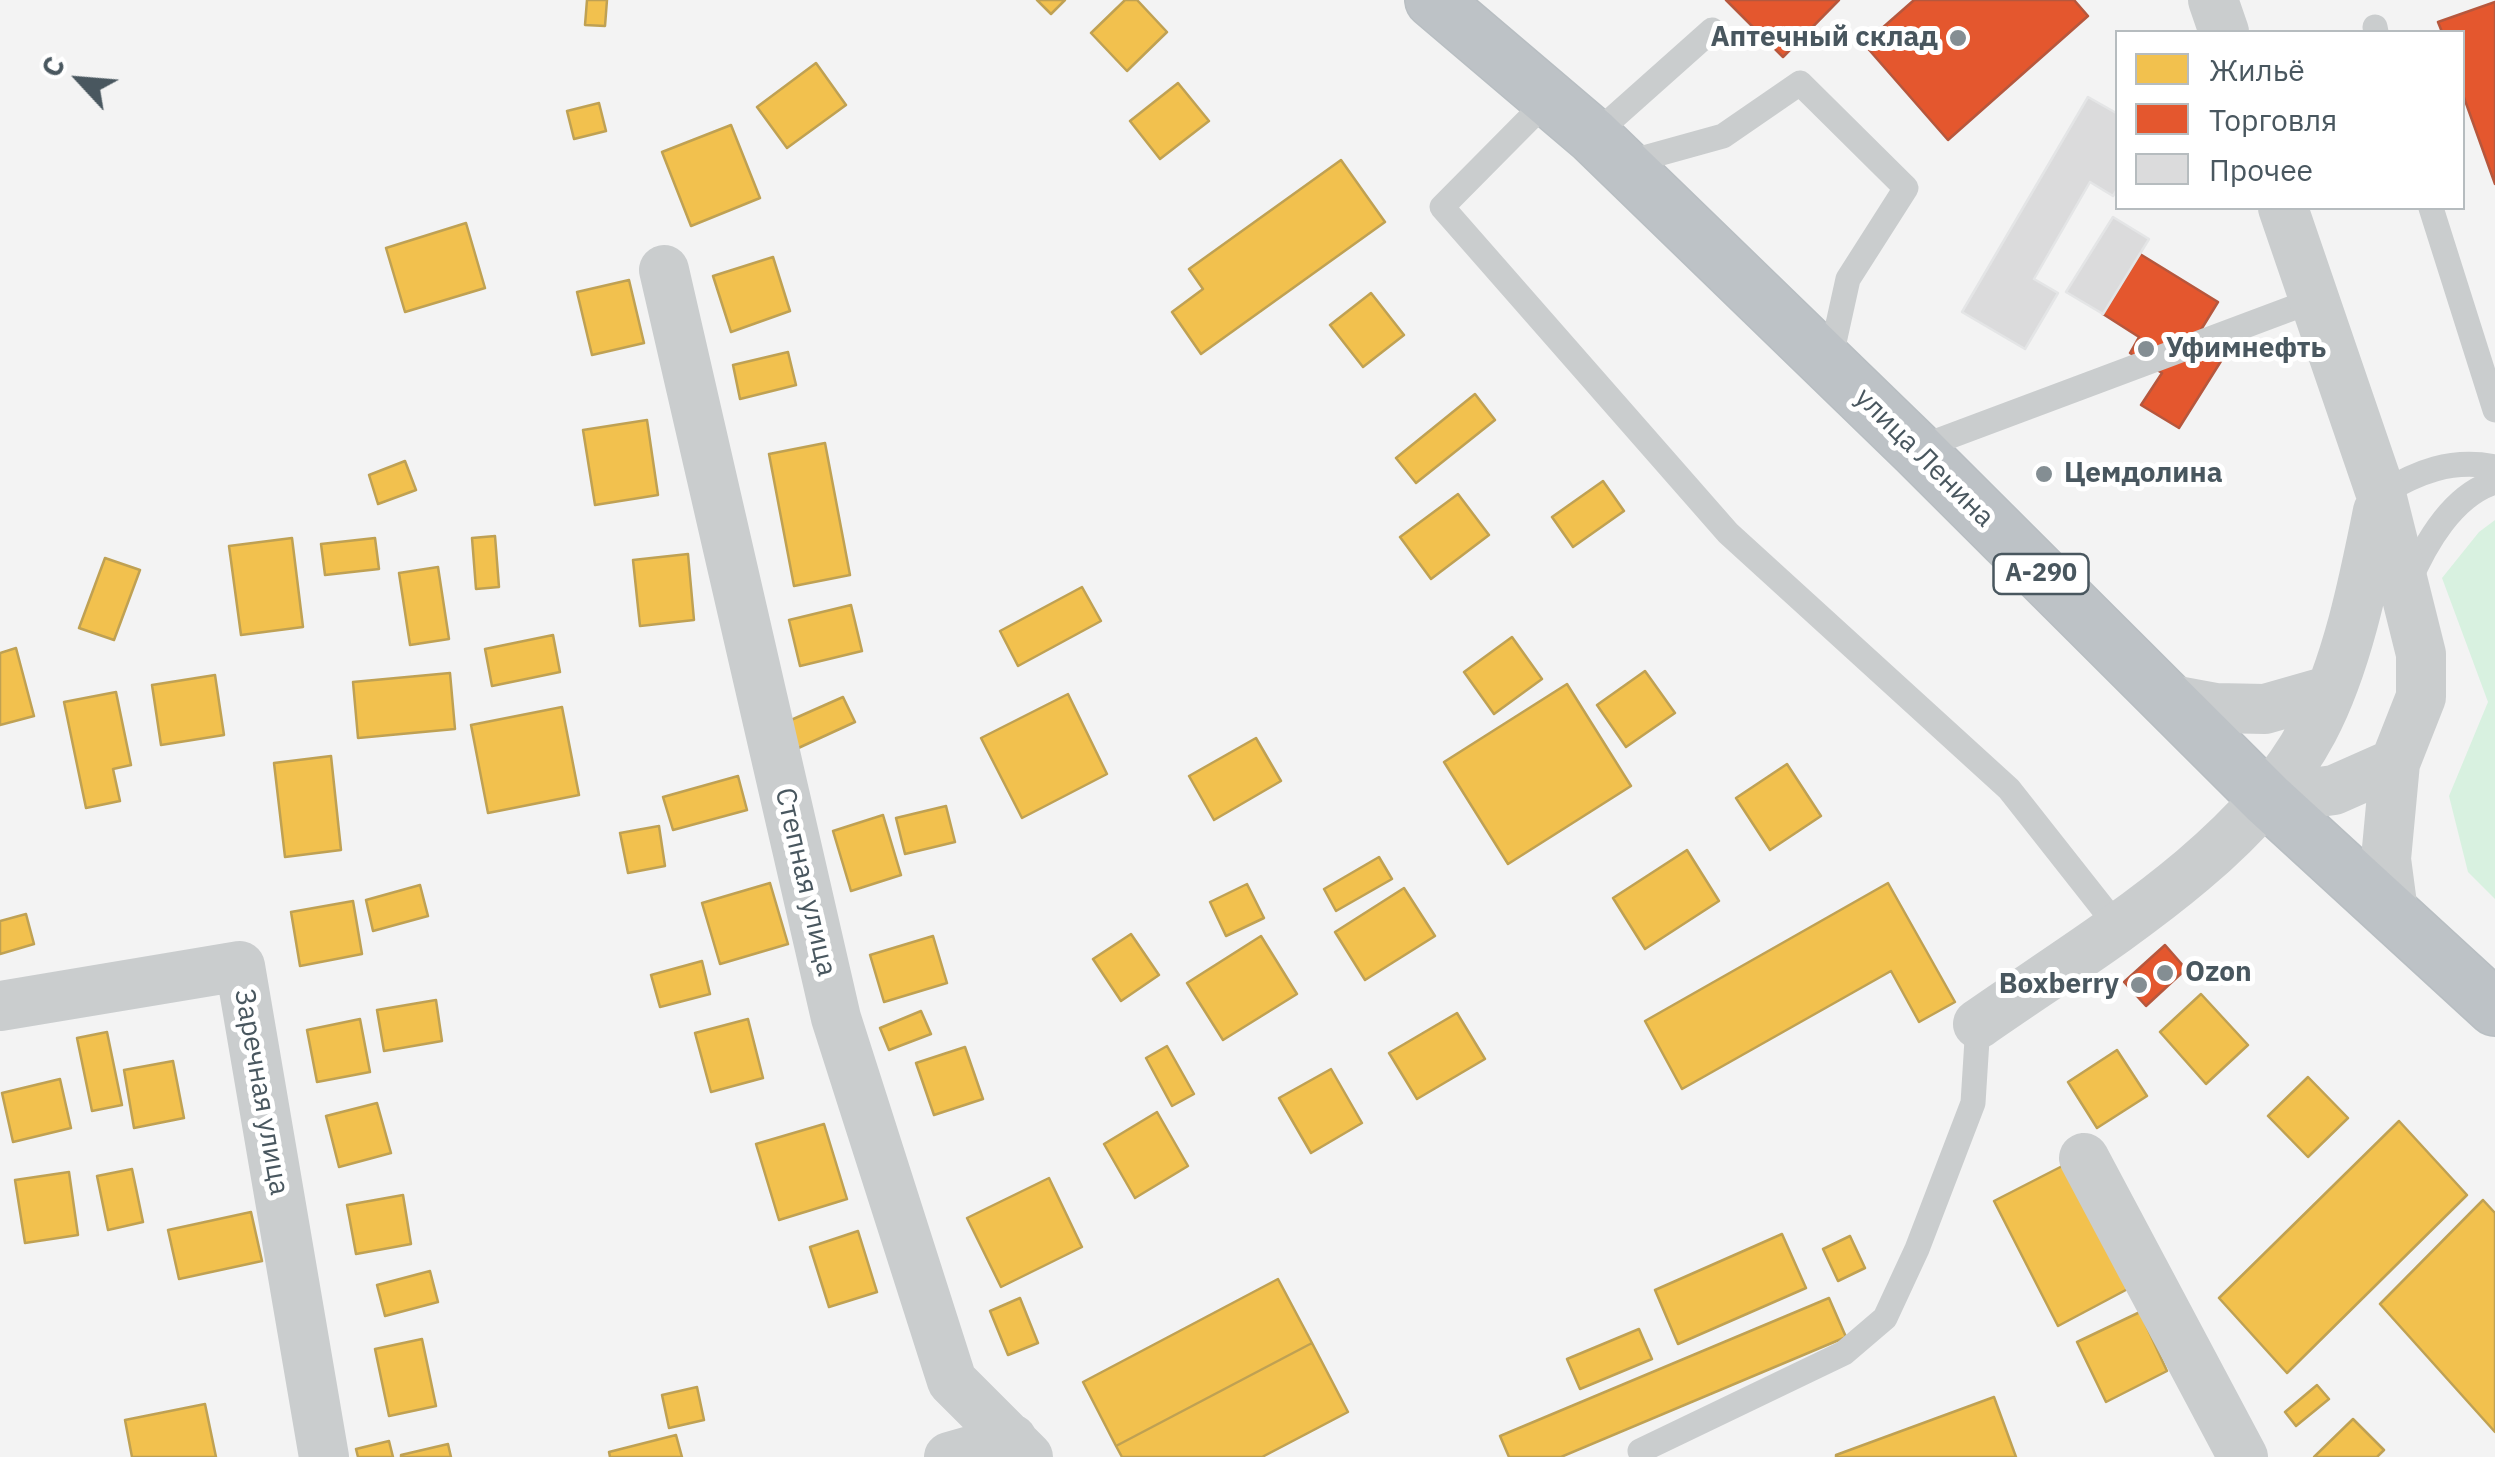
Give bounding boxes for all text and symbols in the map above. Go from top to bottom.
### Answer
place label: Аптечный склад [1710,21,1938,55]
marker: Аптечный склад [1947,27,1969,49]
north arrow [30,30,130,130]
legend [2115,30,2465,210]
text: С [32,50,73,83]
text: Жильё [2209,50,2305,89]
text: Торговля [2209,100,2337,139]
text: Прочее [2209,150,2313,189]
place label: Уфимнефть [2166,332,2326,366]
marker: Уфимнефть [2135,338,2157,360]
street label: улица Ленина [1847,381,2001,535]
place label: Цемдолина [2064,457,2223,491]
marker: Цемдолина [2033,463,2055,485]
road number: А-290 [1994,554,2088,594]
street label: Степная улица [767,785,843,979]
place label: Ozon [2185,956,2252,990]
marker: Ozon [2154,962,2176,984]
place label: Boxberry [1999,968,2119,1002]
marker: Boxberry [2128,974,2150,996]
street label: Заречная улица [226,986,296,1198]

